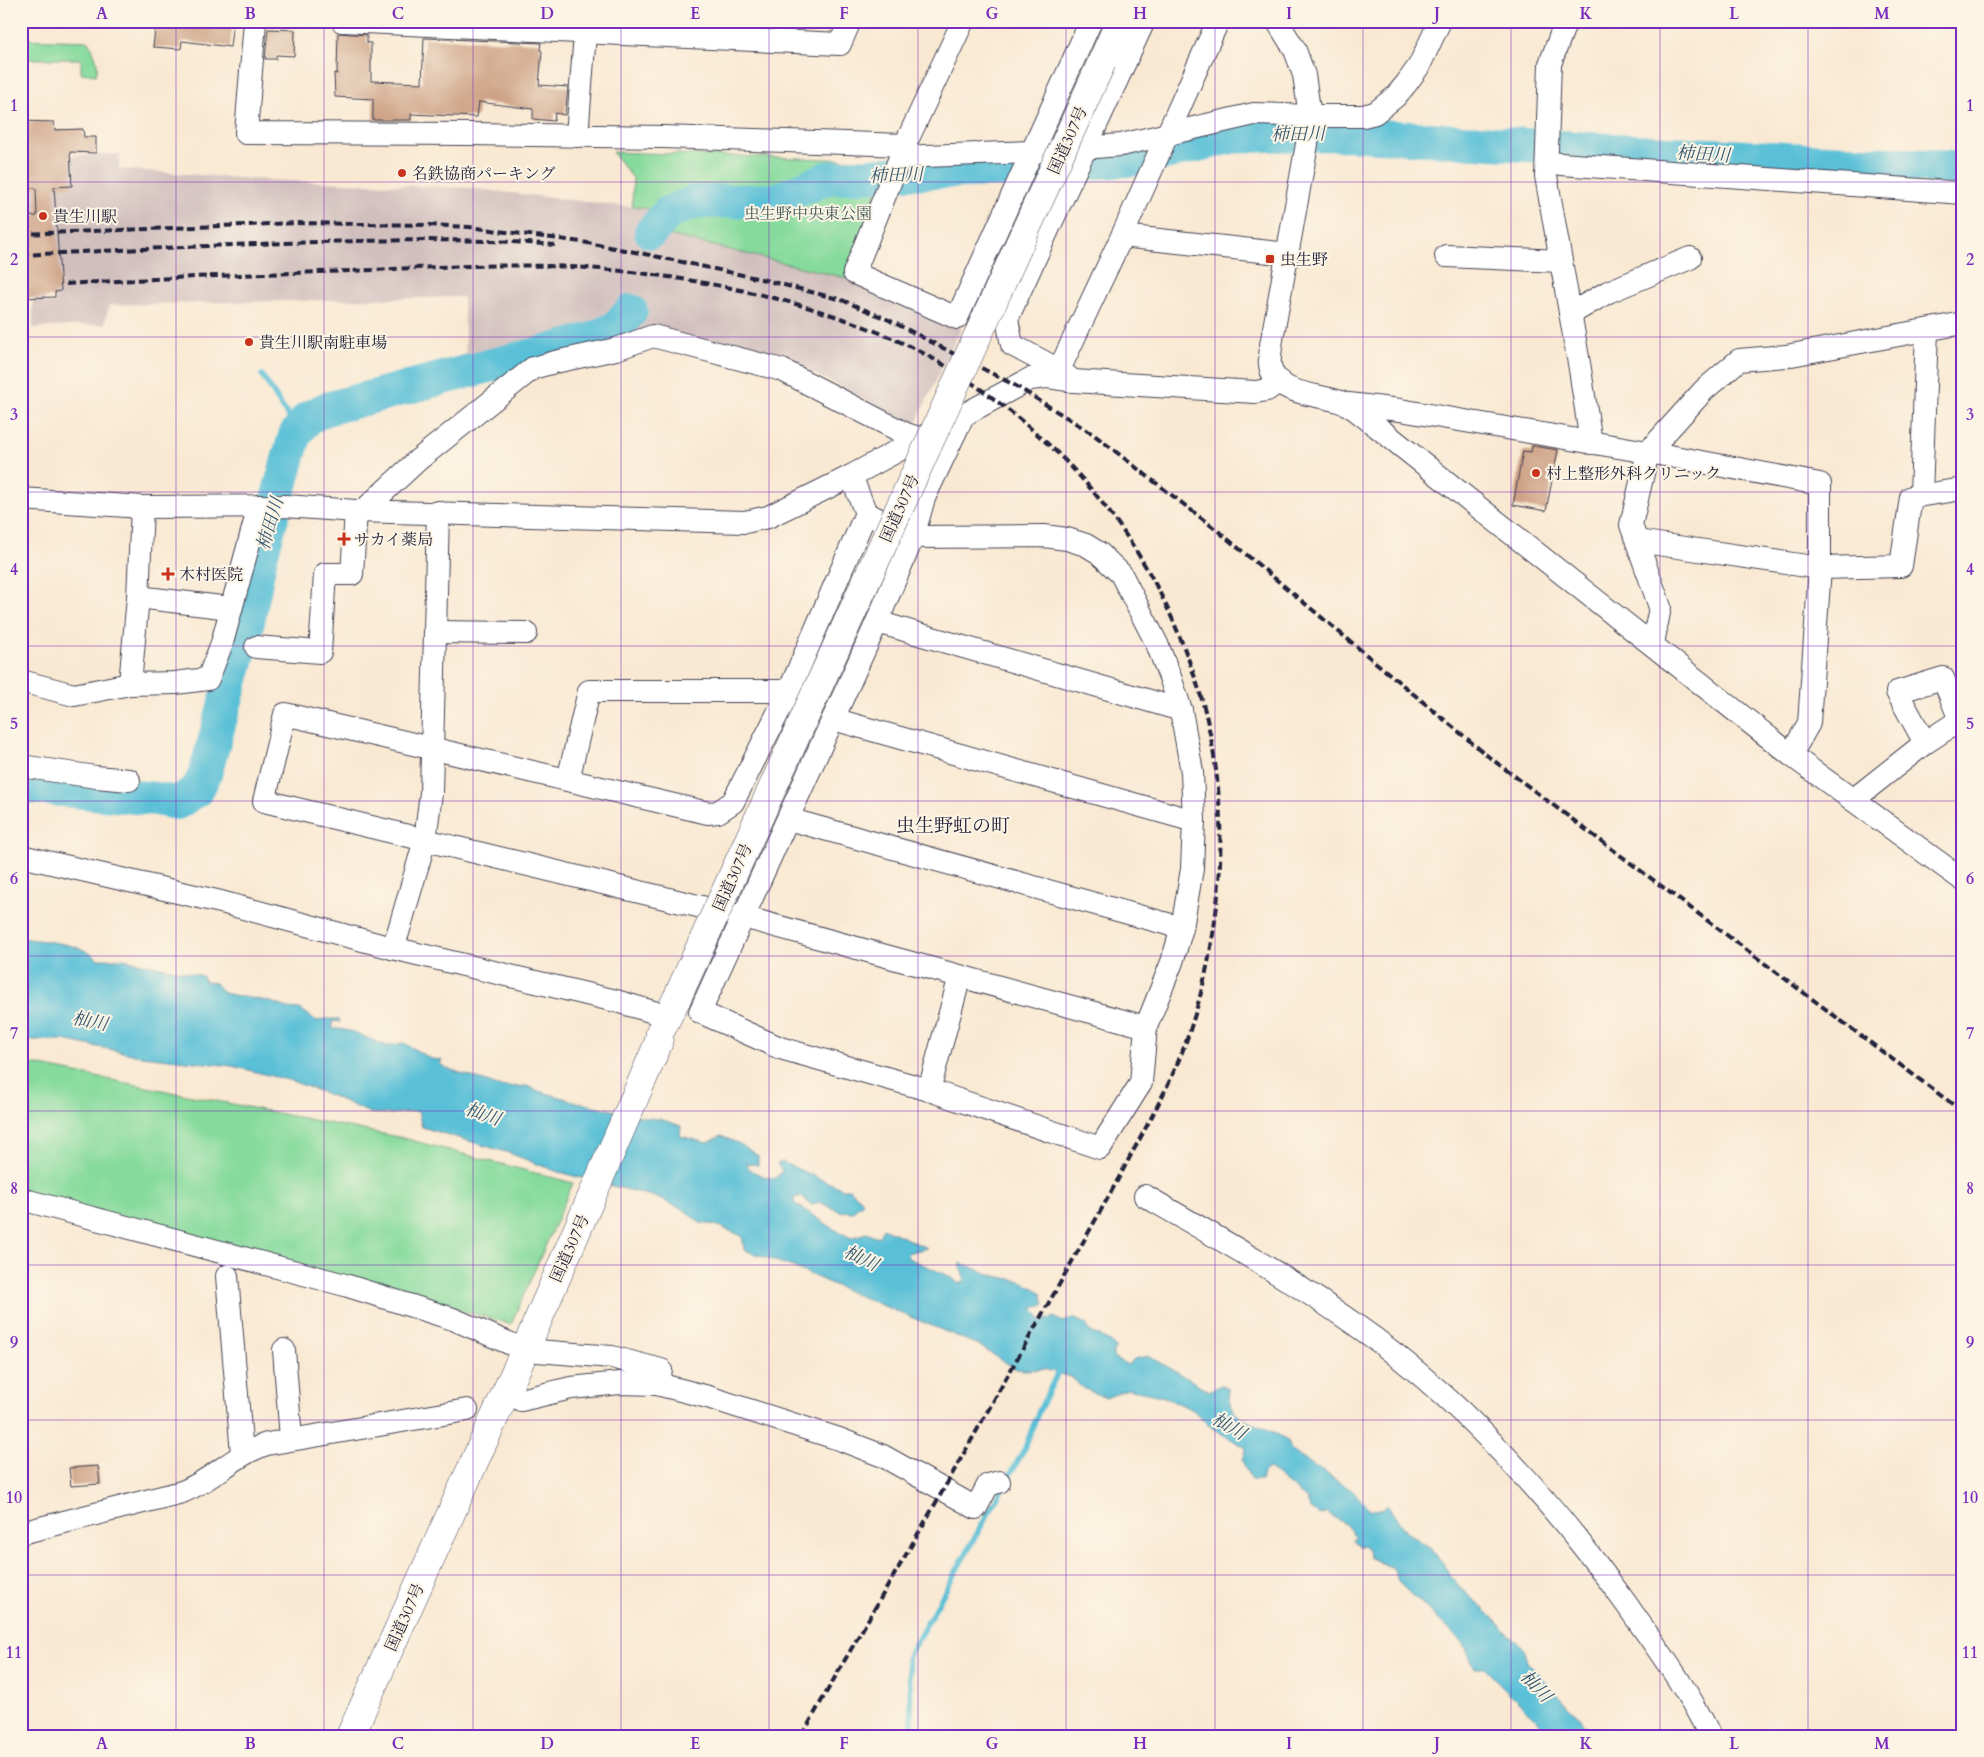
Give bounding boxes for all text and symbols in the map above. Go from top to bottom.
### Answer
text: A [96,3,108,25]
text: B [244,3,256,25]
text: C [392,3,404,25]
text: D [540,3,554,25]
text: E [690,3,700,25]
text: F [839,3,849,25]
text: G [985,3,999,25]
text: H [1133,3,1147,25]
text: I [1286,3,1292,25]
text: J [1432,3,1440,25]
text: K [1580,3,1593,25]
text: L [1729,3,1740,25]
text: M [1874,3,1890,25]
text: 1 [10,95,18,117]
text: 1 [1966,95,1974,117]
street label: 国道307号 [1043,103,1093,178]
water label: 柿田川 [1271,121,1327,147]
water label: 柿田川 [1675,141,1733,168]
water label: 柿田川 [869,162,925,189]
place label: 名鉄協商パーキング [412,163,556,185]
marker: 名鉄協商パーキング [396,167,408,179]
park label: 虫生野中央東公園 [744,203,872,225]
place label: 貴生川駅 [53,206,117,228]
marker: 貴生川駅 [37,210,49,222]
text: 2 [10,249,18,271]
place label: 虫生野 [1280,249,1328,271]
text: 2 [1966,249,1974,271]
marker: 虫生野 [1264,253,1276,265]
place label: 貴生川駅南駐車場 [259,332,387,354]
marker: 貴生川駅南駐車場 [243,336,255,348]
text: 3 [10,404,18,426]
text: 3 [1966,404,1974,426]
place label: 村上整形外科クリニック [1546,463,1721,485]
marker: 村上整形外科クリニック [1530,467,1542,479]
street label: 国道307号 [875,471,925,546]
water label: 柿田川 [251,493,290,554]
place label: サカイ薬局 [354,529,433,551]
marker: サカイ薬局 [338,533,350,545]
text: 4 [10,559,18,581]
text: 4 [1966,559,1974,581]
place label: 木村医院 [179,564,243,586]
marker: 木村医院 [161,567,175,581]
text: 5 [10,713,18,735]
text: 5 [1966,713,1974,735]
district label: 虫生野虹の町 [896,813,1010,839]
street label: 国道307号 [708,840,758,915]
text: 6 [10,868,18,890]
text: 6 [1966,868,1974,890]
water label: 杣川 [70,1006,112,1038]
text: 7 [10,1023,18,1045]
text: 7 [1966,1023,1974,1045]
water label: 杣川 [462,1097,506,1133]
text: 8 [10,1178,18,1200]
text: 8 [1966,1178,1974,1200]
street label: 国道307号 [545,1211,595,1286]
water label: 杣川 [839,1240,884,1278]
text: 9 [10,1332,18,1354]
text: 9 [1966,1332,1974,1354]
water label: 杣川 [1207,1407,1252,1447]
text: 10 [6,1487,22,1509]
text: 10 [1962,1487,1978,1509]
street label: 国道307号 [380,1580,430,1655]
text: 11 [6,1642,22,1664]
text: 11 [1962,1642,1978,1664]
water label: 杣川 [1514,1665,1559,1709]
text: A [96,1733,108,1755]
text: B [244,1733,256,1755]
text: C [392,1733,404,1755]
text: D [540,1733,554,1755]
text: E [690,1733,700,1755]
text: F [839,1733,849,1755]
text: G [985,1733,999,1755]
text: H [1133,1733,1147,1755]
text: I [1286,1733,1292,1755]
text: J [1432,1733,1440,1755]
text: K [1580,1733,1593,1755]
text: L [1729,1733,1740,1755]
text: M [1874,1733,1890,1755]

